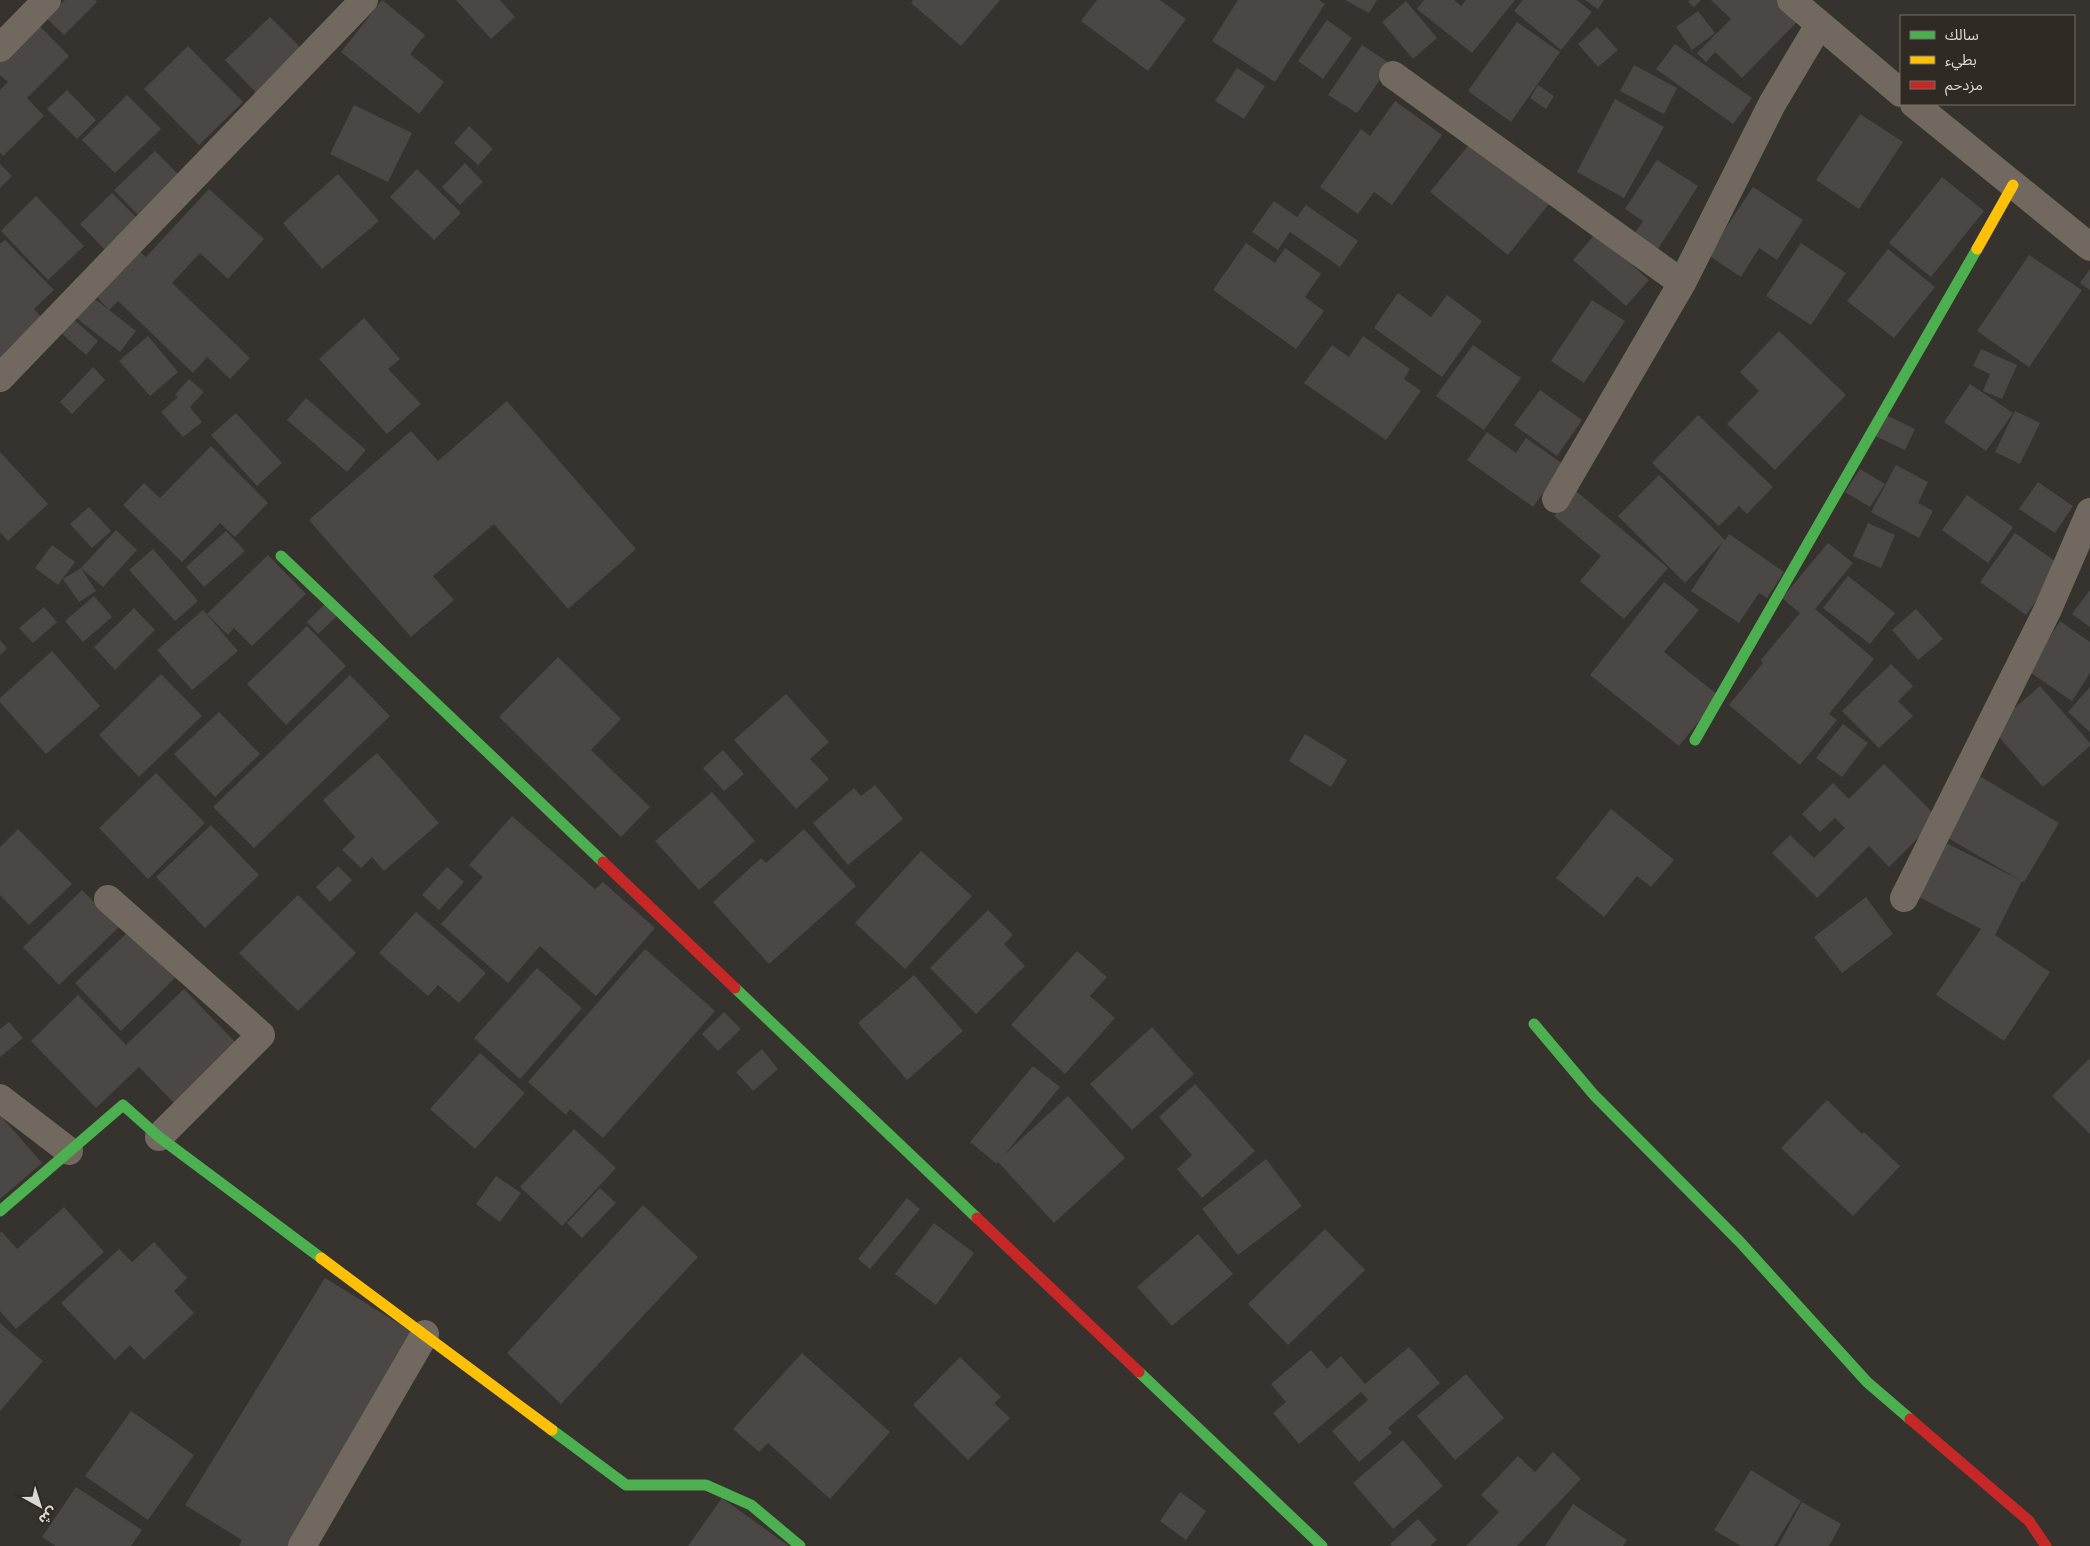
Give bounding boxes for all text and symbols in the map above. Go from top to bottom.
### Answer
legend [1900,15,2075,105]
text: سالك [1945,25,1979,44]
text: بطيء [1945,50,1977,71]
text: مزدحم [1945,75,1983,96]
north arrow [15,1481,65,1531]
text: ش [35,1503,61,1529]

